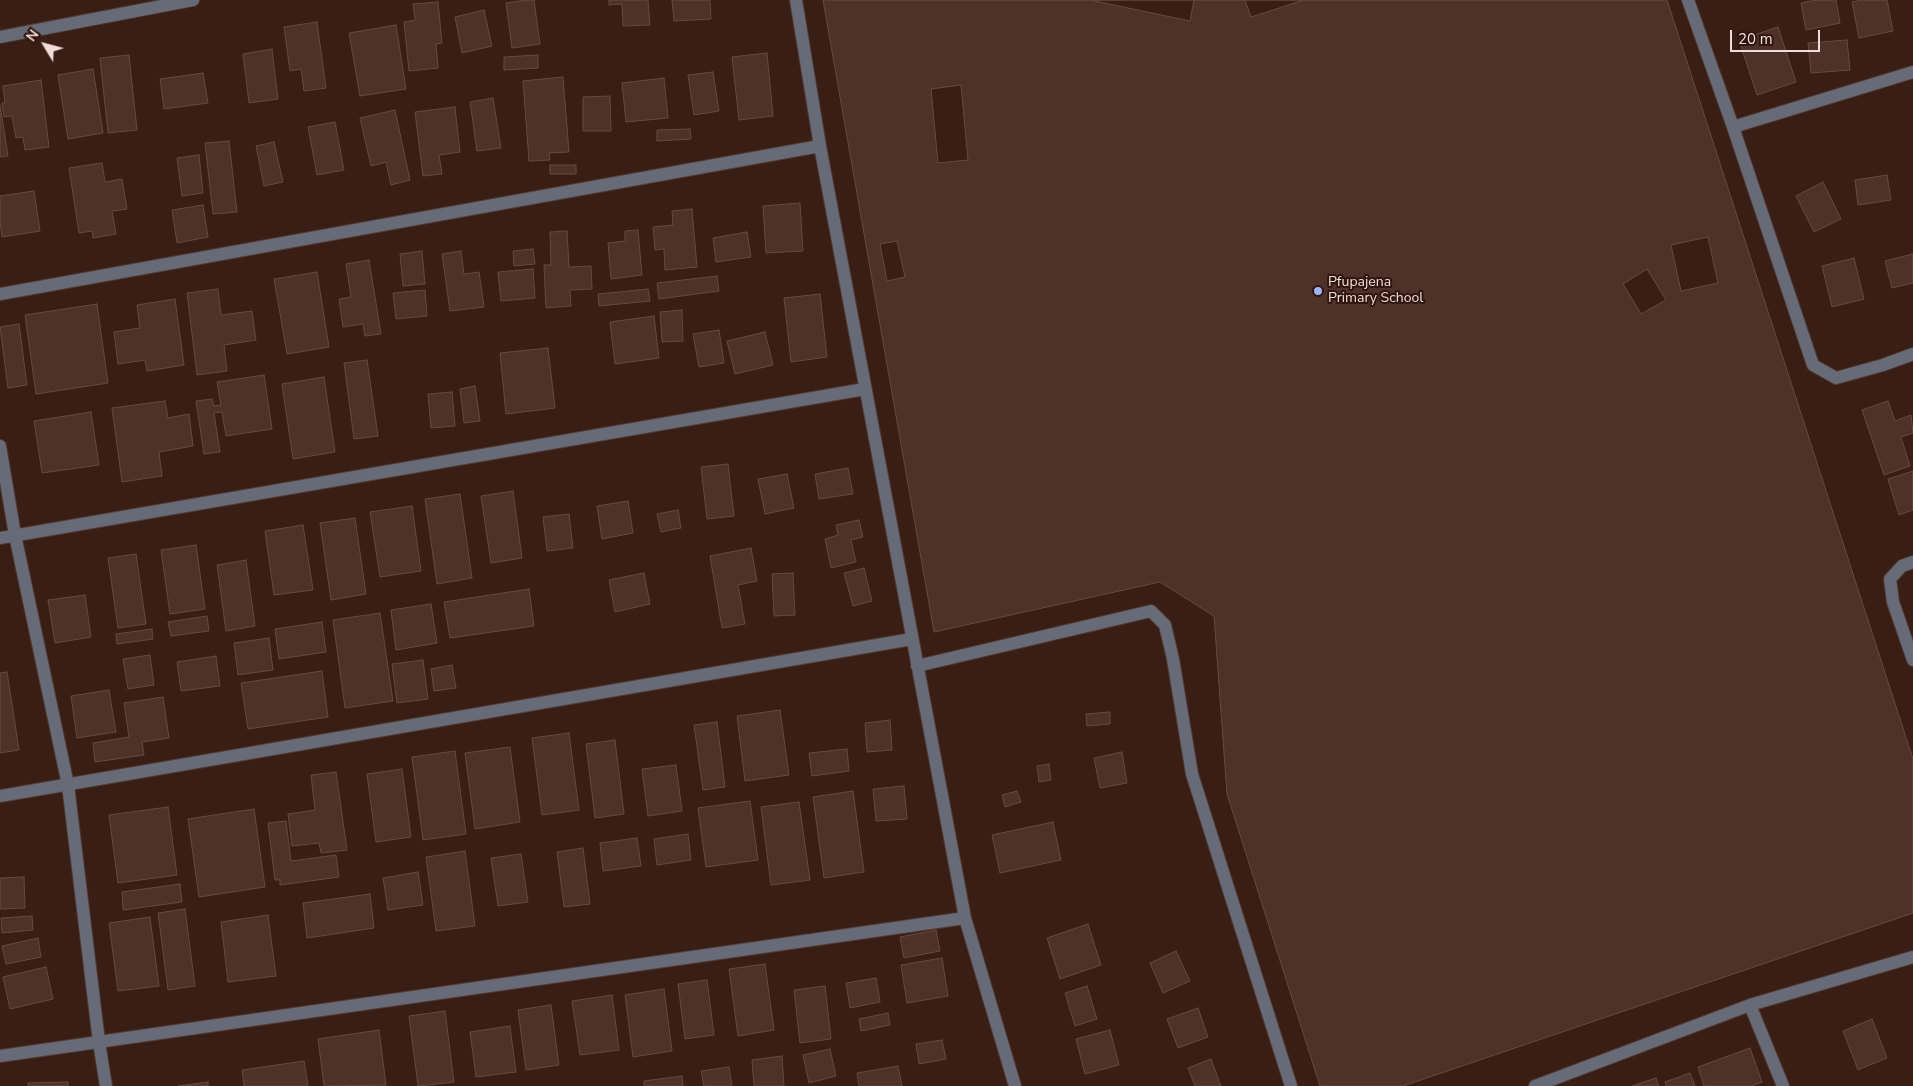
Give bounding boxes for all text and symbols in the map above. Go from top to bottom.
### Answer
north arrow [20,20,70,70]
scale bar [1733,20,1823,52]
text: N [22,26,43,46]
text: 20 m [1738,29,1773,49]
place label: Pfupajena Primary School [1328,275,1423,308]
marker: Pfupajena Primary School [1312,285,1324,297]

